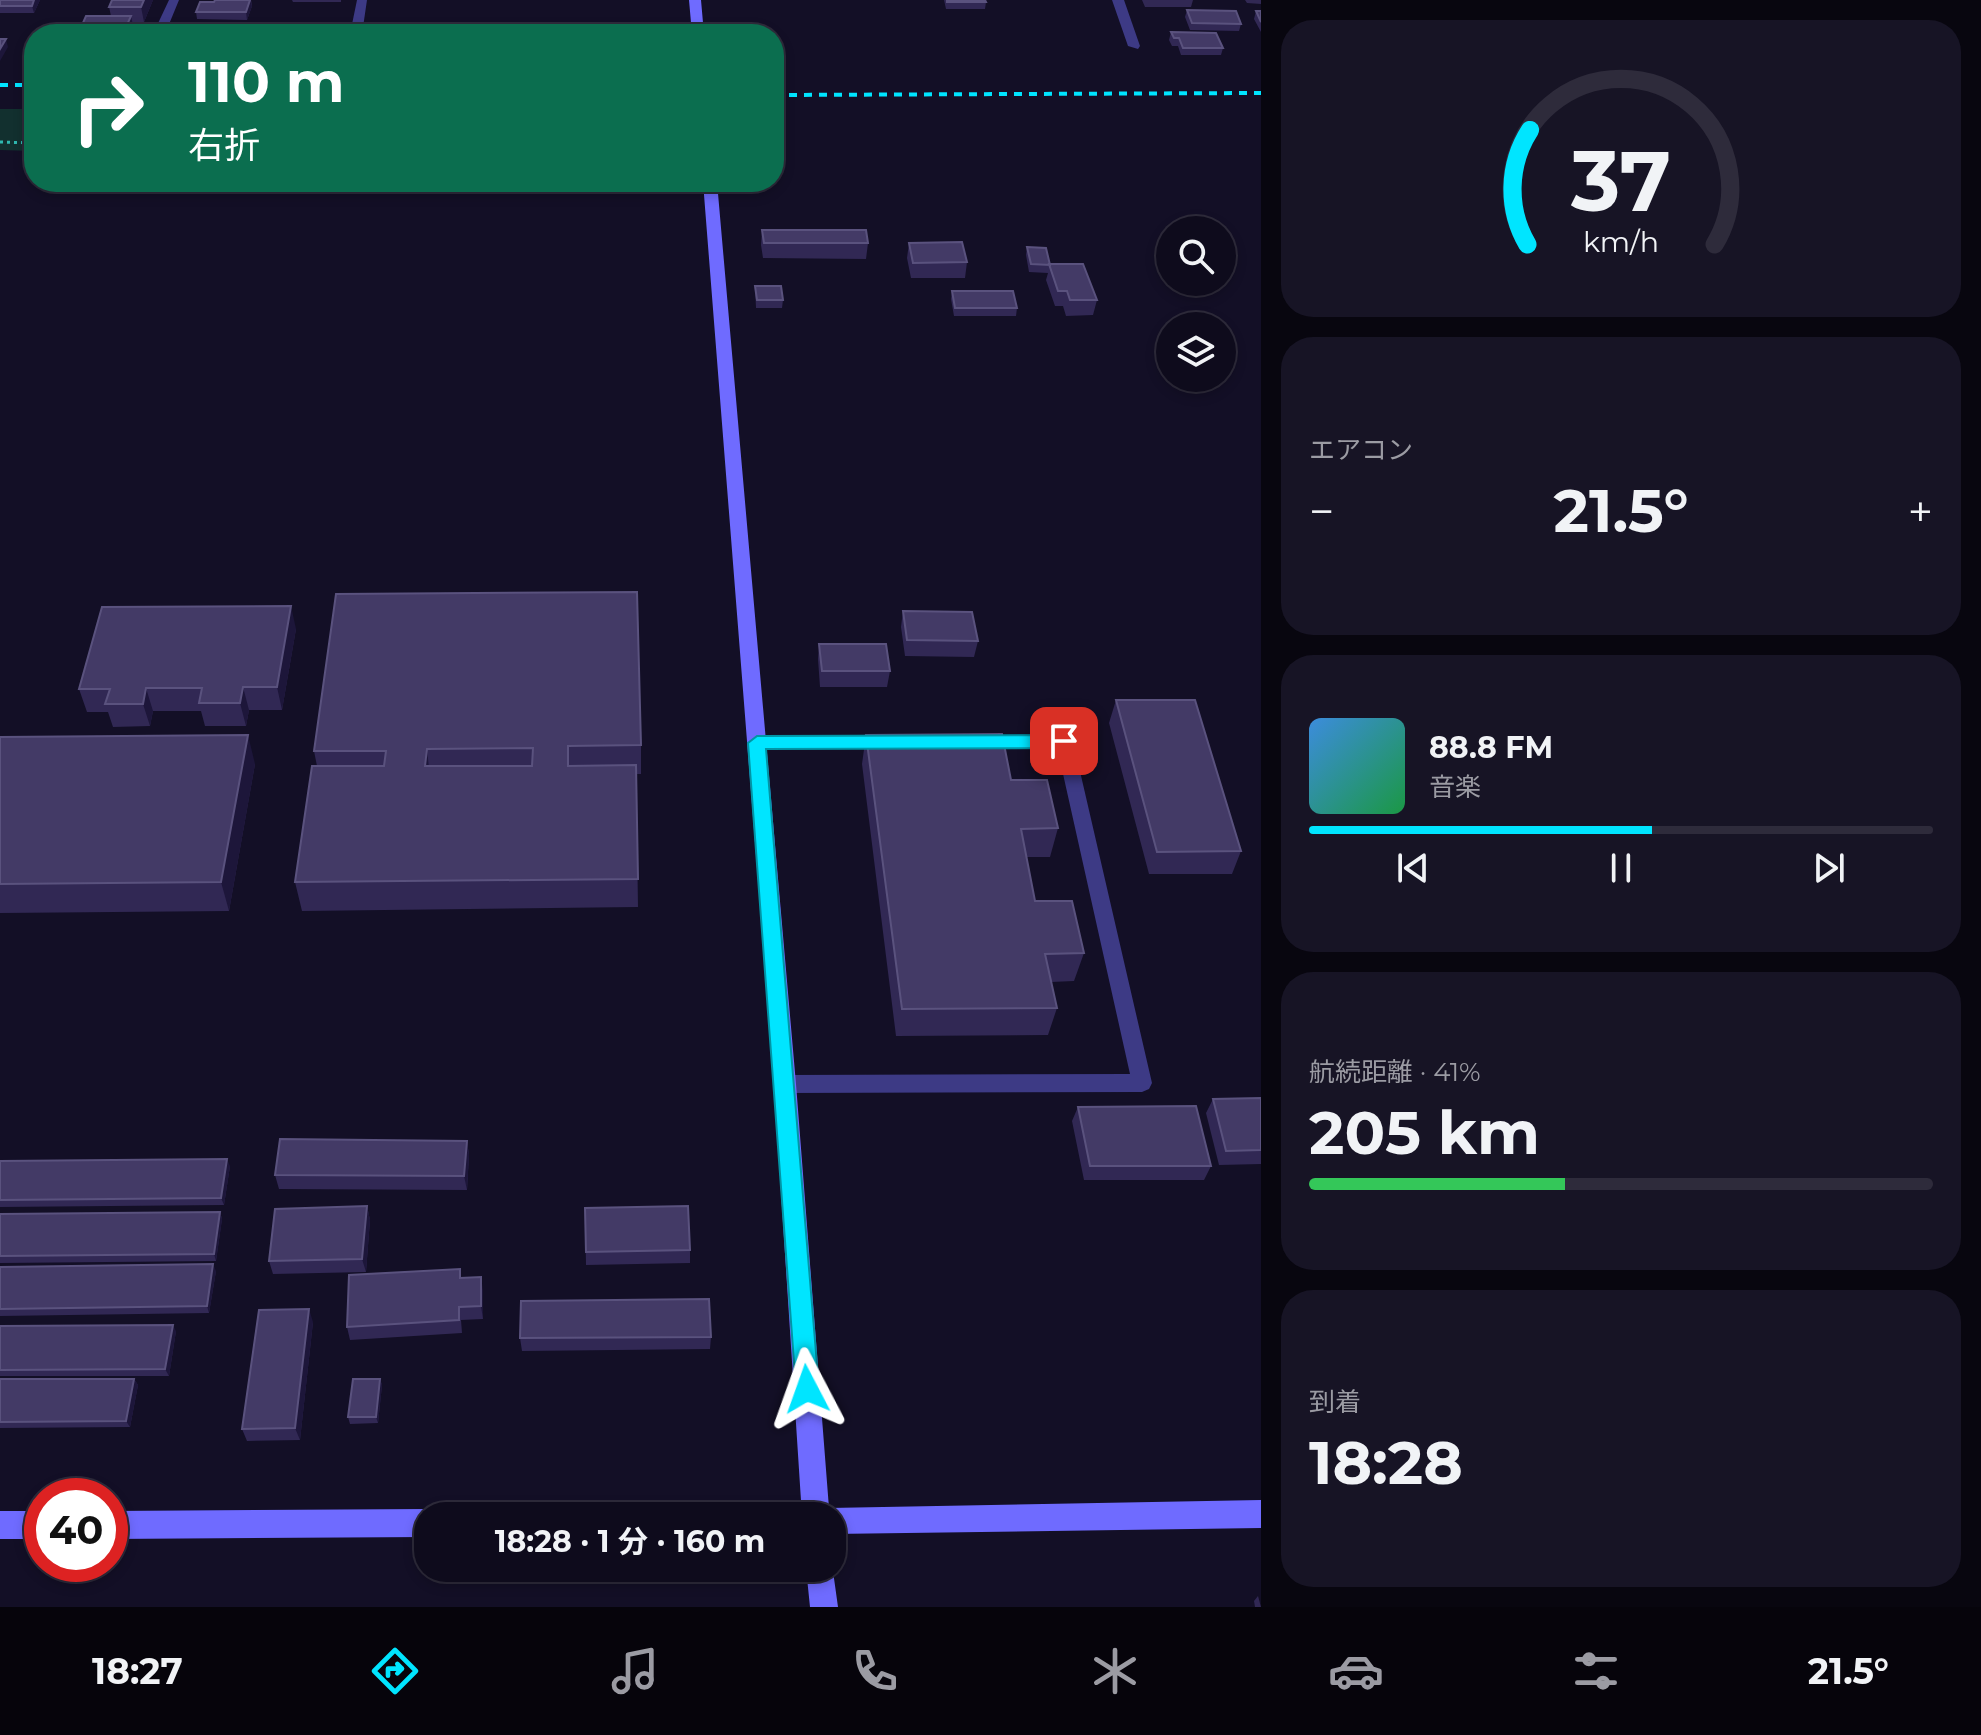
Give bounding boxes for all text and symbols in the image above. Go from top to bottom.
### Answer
text: 110 m [188,48,345,116]
icon: right [56,56,160,160]
text: 右折 [188,123,260,167]
text: 37 [1570,129,1671,231]
map controls [1156,216,1236,392]
button: search [1156,216,1236,296]
text: km/h [1583,224,1659,259]
button: layers [1156,312,1236,392]
text: エアコン [1309,434,1413,466]
text: 21.5° [1553,474,1689,547]
text: − [1309,484,1334,538]
text: + [1908,484,1933,538]
pin [1030,707,1098,775]
icon: arrive [1042,719,1086,763]
text: 88.8 FM [1429,729,1553,766]
text: 音楽 [1429,771,1481,803]
icon: previous [1391,846,1435,890]
icon: pause [1599,846,1643,890]
icon: next [1807,846,1851,890]
text: 航続距離 · 41% [1309,1056,1481,1088]
text: 205 km [1309,1096,1540,1169]
position arrow [765,1347,849,1431]
text: 到着 [1309,1386,1361,1418]
text: 18:28 [1309,1426,1463,1499]
speed limit sign: 40 [24,1478,128,1582]
text: 18:28 · 1 分 · 160 m [495,1523,765,1560]
icon: directions [367,1643,423,1699]
icon: music [607,1643,663,1699]
icon: phone [847,1643,903,1699]
icon: climate [1087,1643,1143,1699]
icon: car [1328,1643,1384,1699]
icon: filters [1568,1643,1624,1699]
text: 18:27 [92,1649,183,1693]
text: 21.5° [1808,1649,1889,1693]

